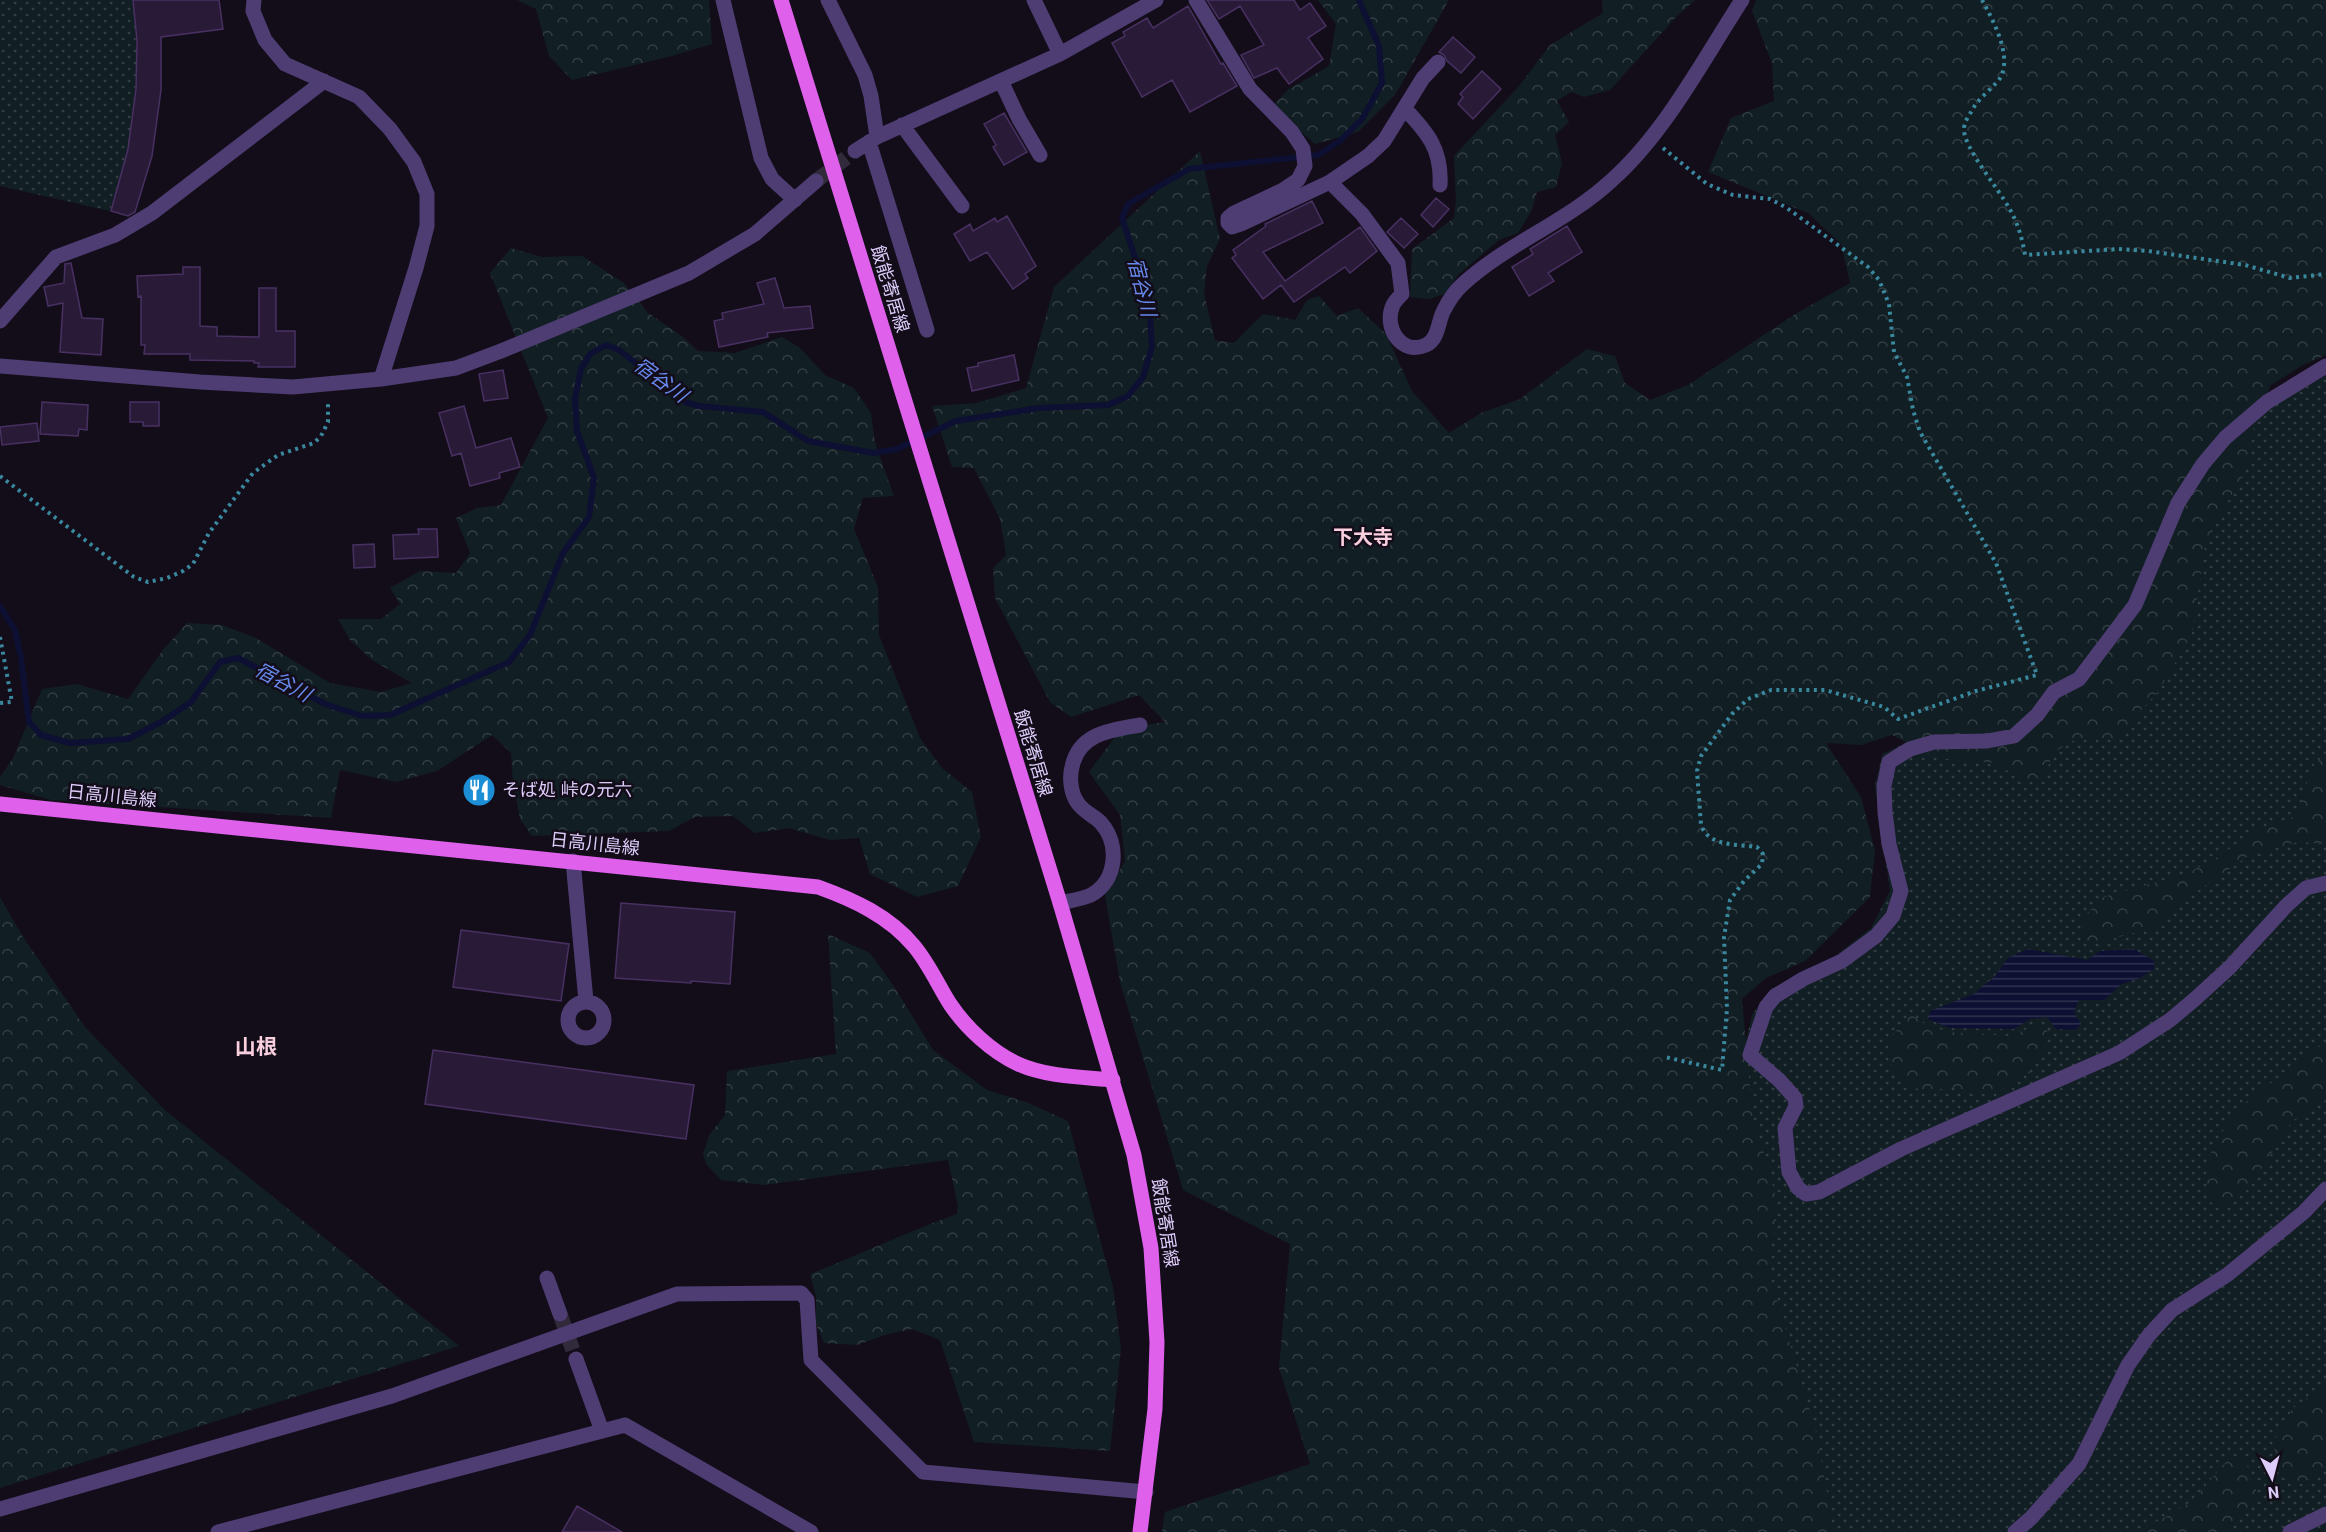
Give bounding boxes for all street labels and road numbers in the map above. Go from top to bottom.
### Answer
street label: 飯能寄居線 [867,243,914,335]
street label: 飯能寄居線 [1010,707,1057,799]
street label: 日高川島線 [66,780,158,811]
street label: 日高川島線 [549,828,641,859]
street label: 飯能寄居線 [1148,1177,1183,1269]

